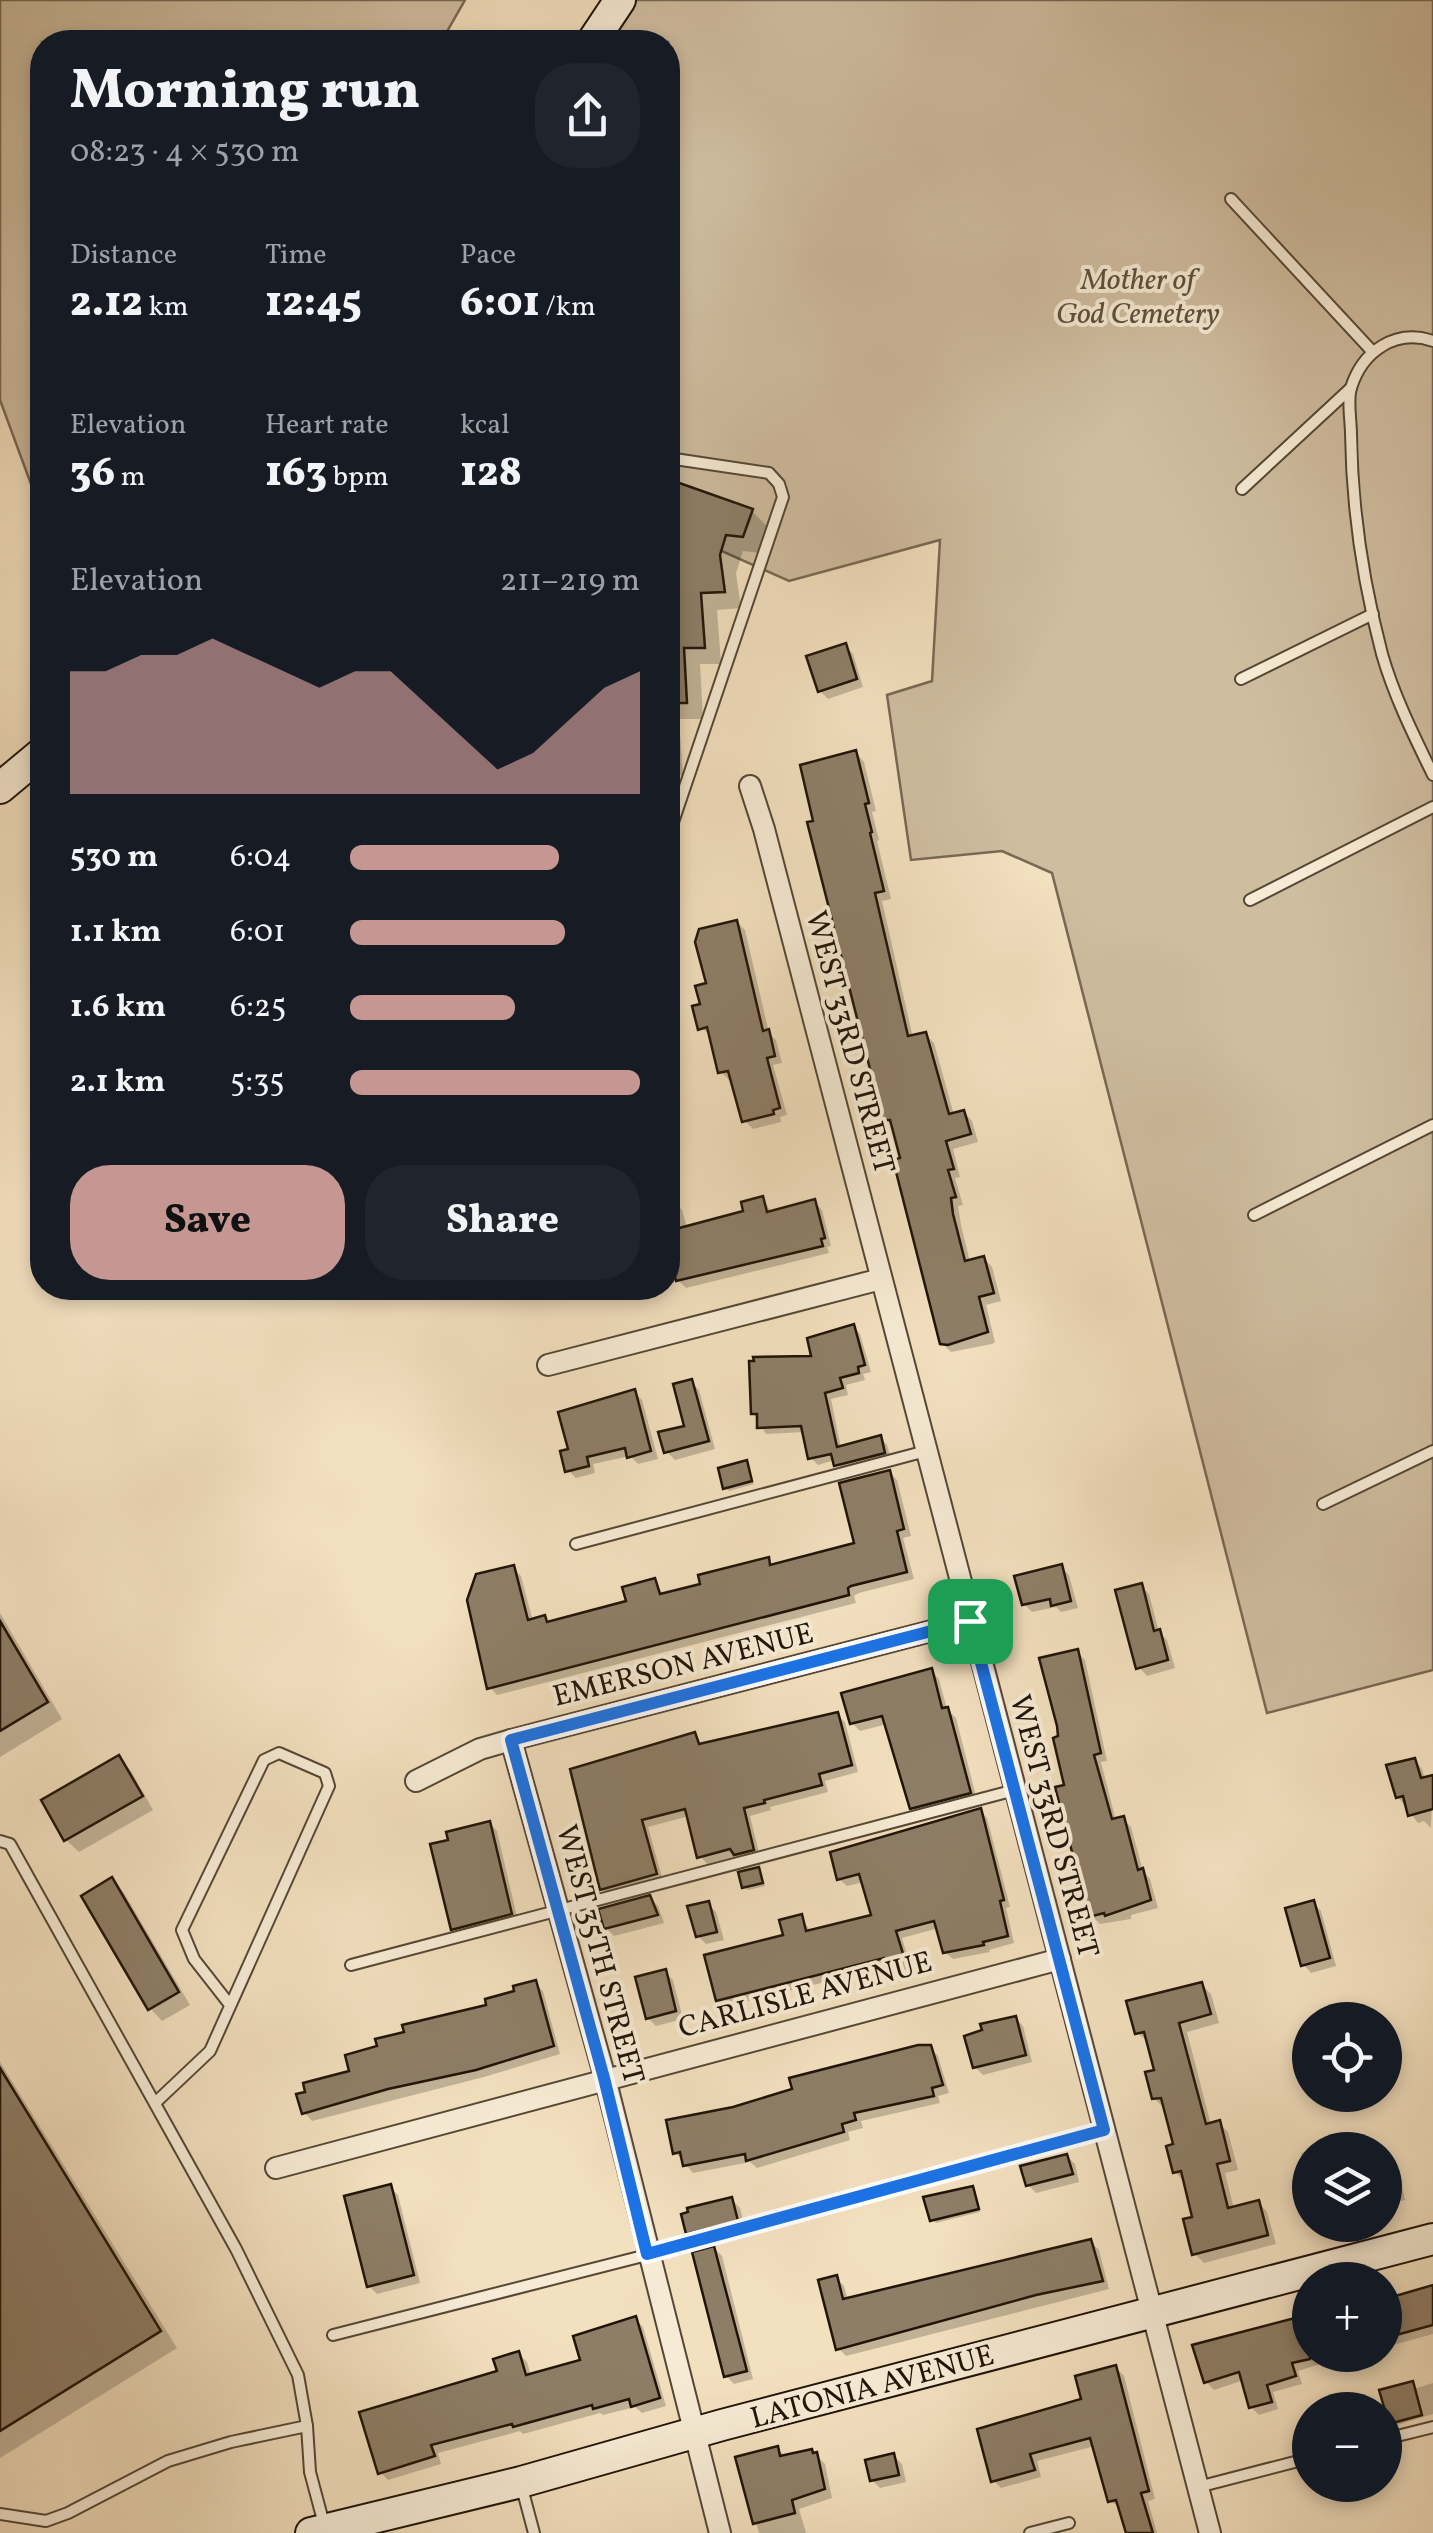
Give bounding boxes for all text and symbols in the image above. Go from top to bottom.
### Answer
text: Morning run [70,55,420,131]
button: share [535,63,640,168]
text: 08:23 · 4 × 530 m [70,131,299,175]
text: Distance [70,236,177,275]
text: Time [265,236,326,275]
text: Pace [460,236,516,275]
park label: Mother of God Cemetery [1056,260,1220,336]
text: 2.12 [70,275,143,334]
text: 12:45 [265,275,362,334]
text: 6:01 [460,275,540,334]
text: km [143,288,189,327]
text: /km [540,288,596,327]
text: Elevation [70,406,186,445]
text: Heart rate [265,406,389,445]
text: kcal [460,406,510,445]
text: 36 [70,445,115,504]
text: 163 [265,445,327,504]
text: 128 [460,445,522,504]
text: m [115,458,146,497]
text: bpm [327,458,389,497]
text: Elevation [70,560,203,604]
text: 211–219 m [500,560,640,604]
text: 530 m [70,836,158,880]
text: 6:04 [230,836,291,880]
street label: WEST 33RD STREET [794,906,904,1179]
text: 1.1 km [70,911,162,955]
text: 6:01 [230,911,285,955]
text: 1.6 km [70,986,166,1030]
text: 6:25 [230,986,286,1030]
text: 2.1 km [70,1061,165,1105]
text: 5:35 [230,1061,285,1105]
button: Save [70,1165,345,1280]
button: Share [365,1165,640,1280]
pin [928,1579,1013,1664]
icon: arrive [943,1594,998,1649]
street label: EMERSON AVENUE [549,1613,818,1719]
street label: WEST 33RD STREET [998,1690,1108,1963]
street label: WEST 35TH STREET [544,1820,654,2089]
street label: CARLISLE AVENUE [674,1942,937,2050]
map controls [1292,2002,1402,2502]
button: locate [1292,2002,1402,2112]
button: layers [1292,2132,1402,2242]
button: + [1292,2262,1402,2372]
street label: LATONIA AVENUE [746,2335,999,2441]
button: − [1292,2392,1402,2502]

